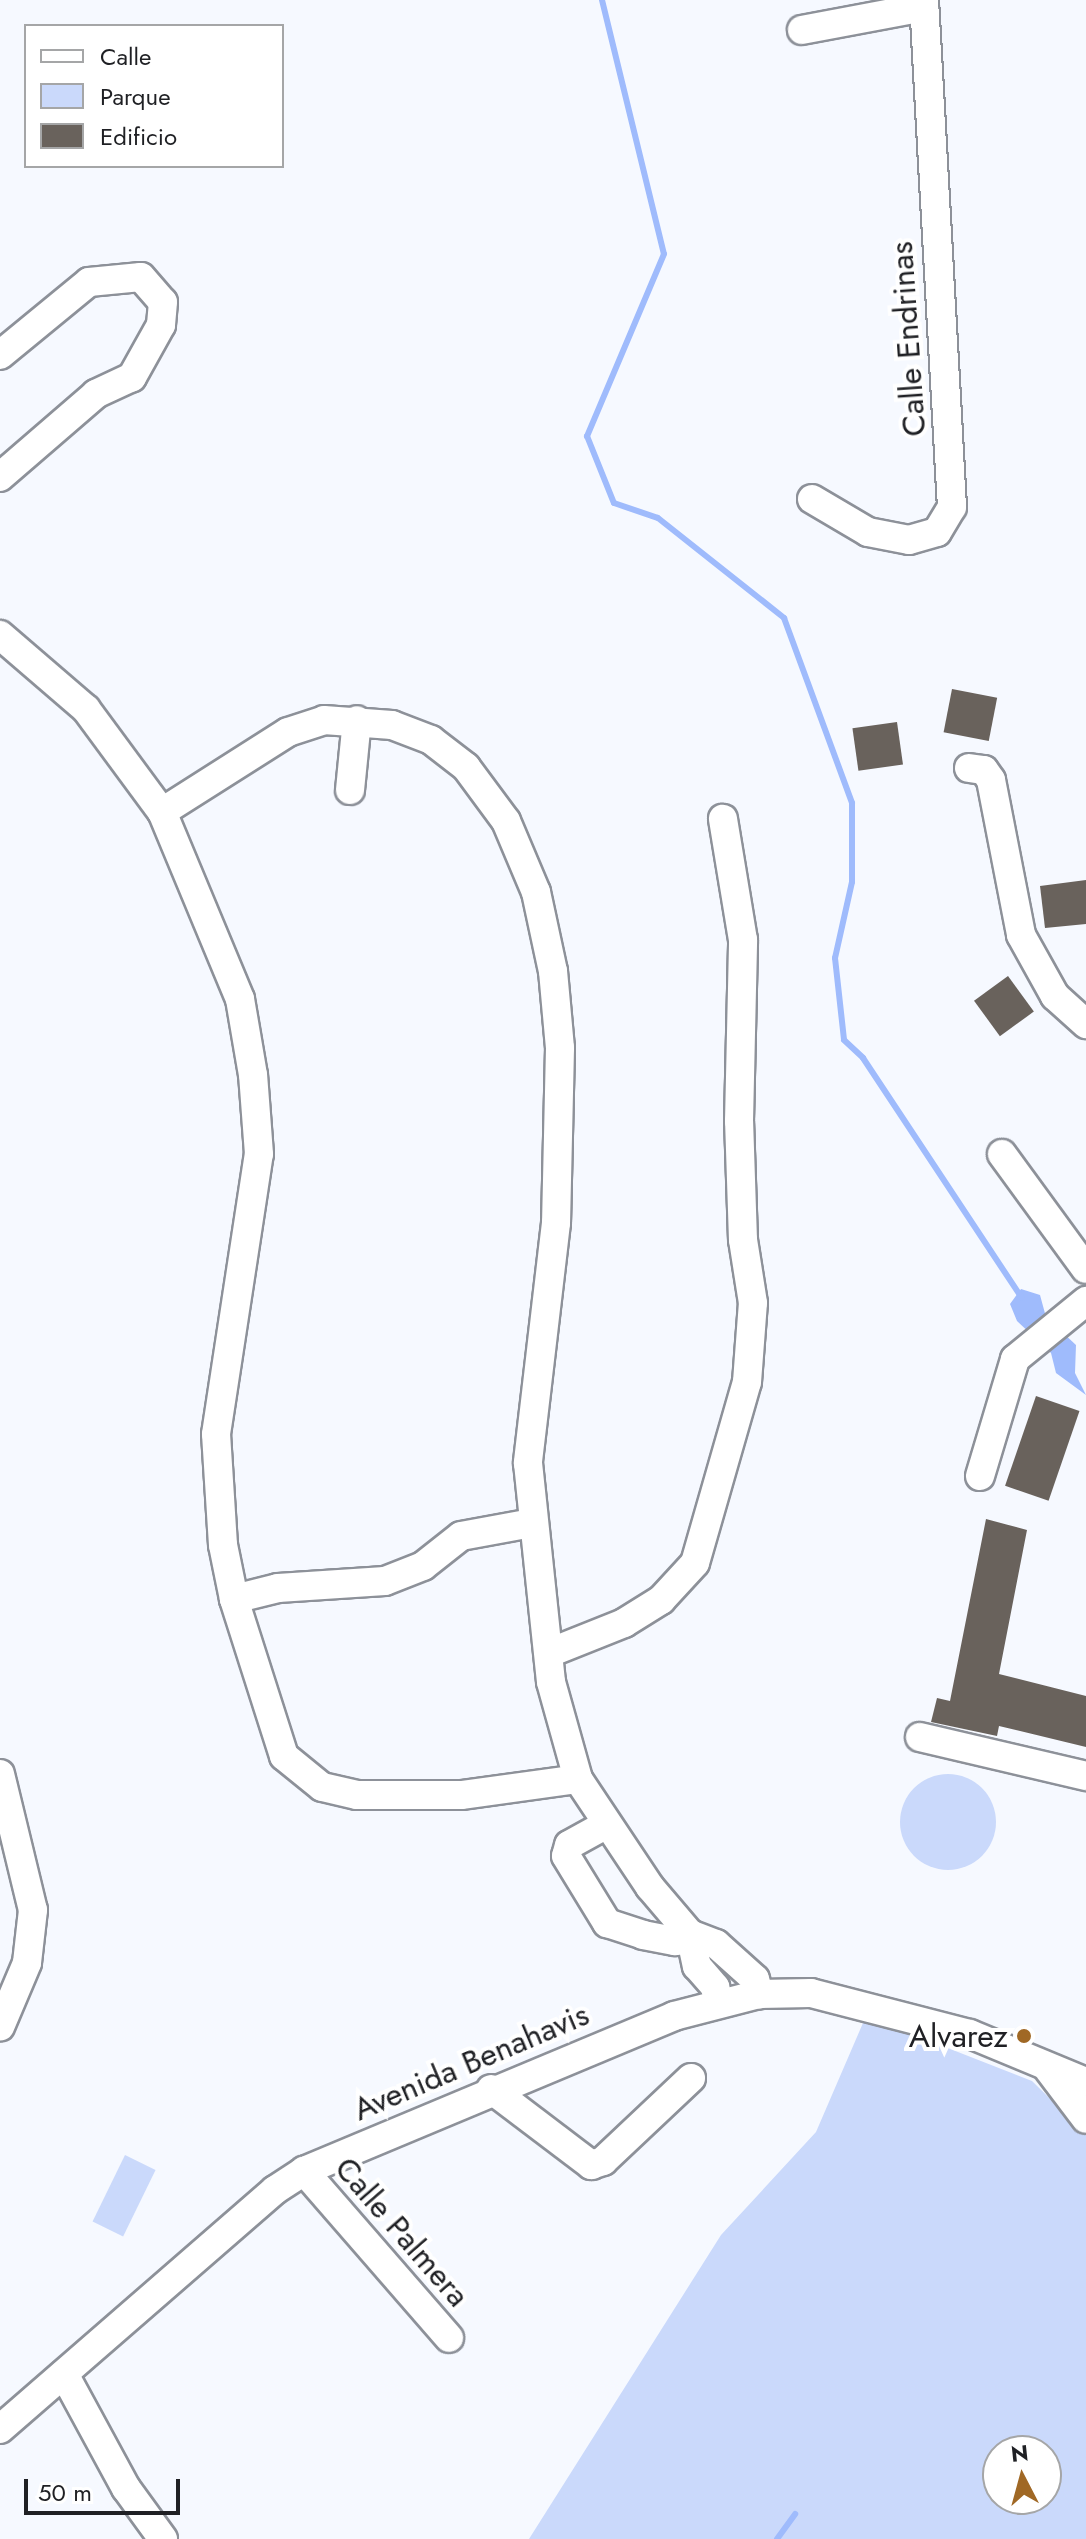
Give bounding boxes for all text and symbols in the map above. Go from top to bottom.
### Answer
legend [24,24,284,168]
text: Calle [100,39,151,74]
text: Parque [100,79,171,114]
text: Edificio [100,119,177,154]
street label: Calle Endrinas [882,240,934,438]
street label: Avenida Benahavis [348,1995,594,2129]
place label: Alvarez [909,2017,1008,2055]
marker: Alvarez [1015,2027,1033,2045]
street label: Calle Palmera [327,2149,477,2315]
north arrow [982,2435,1062,2515]
text: N [1009,2436,1030,2470]
scale bar [28,2463,184,2513]
text: 50 m [38,2475,92,2510]

